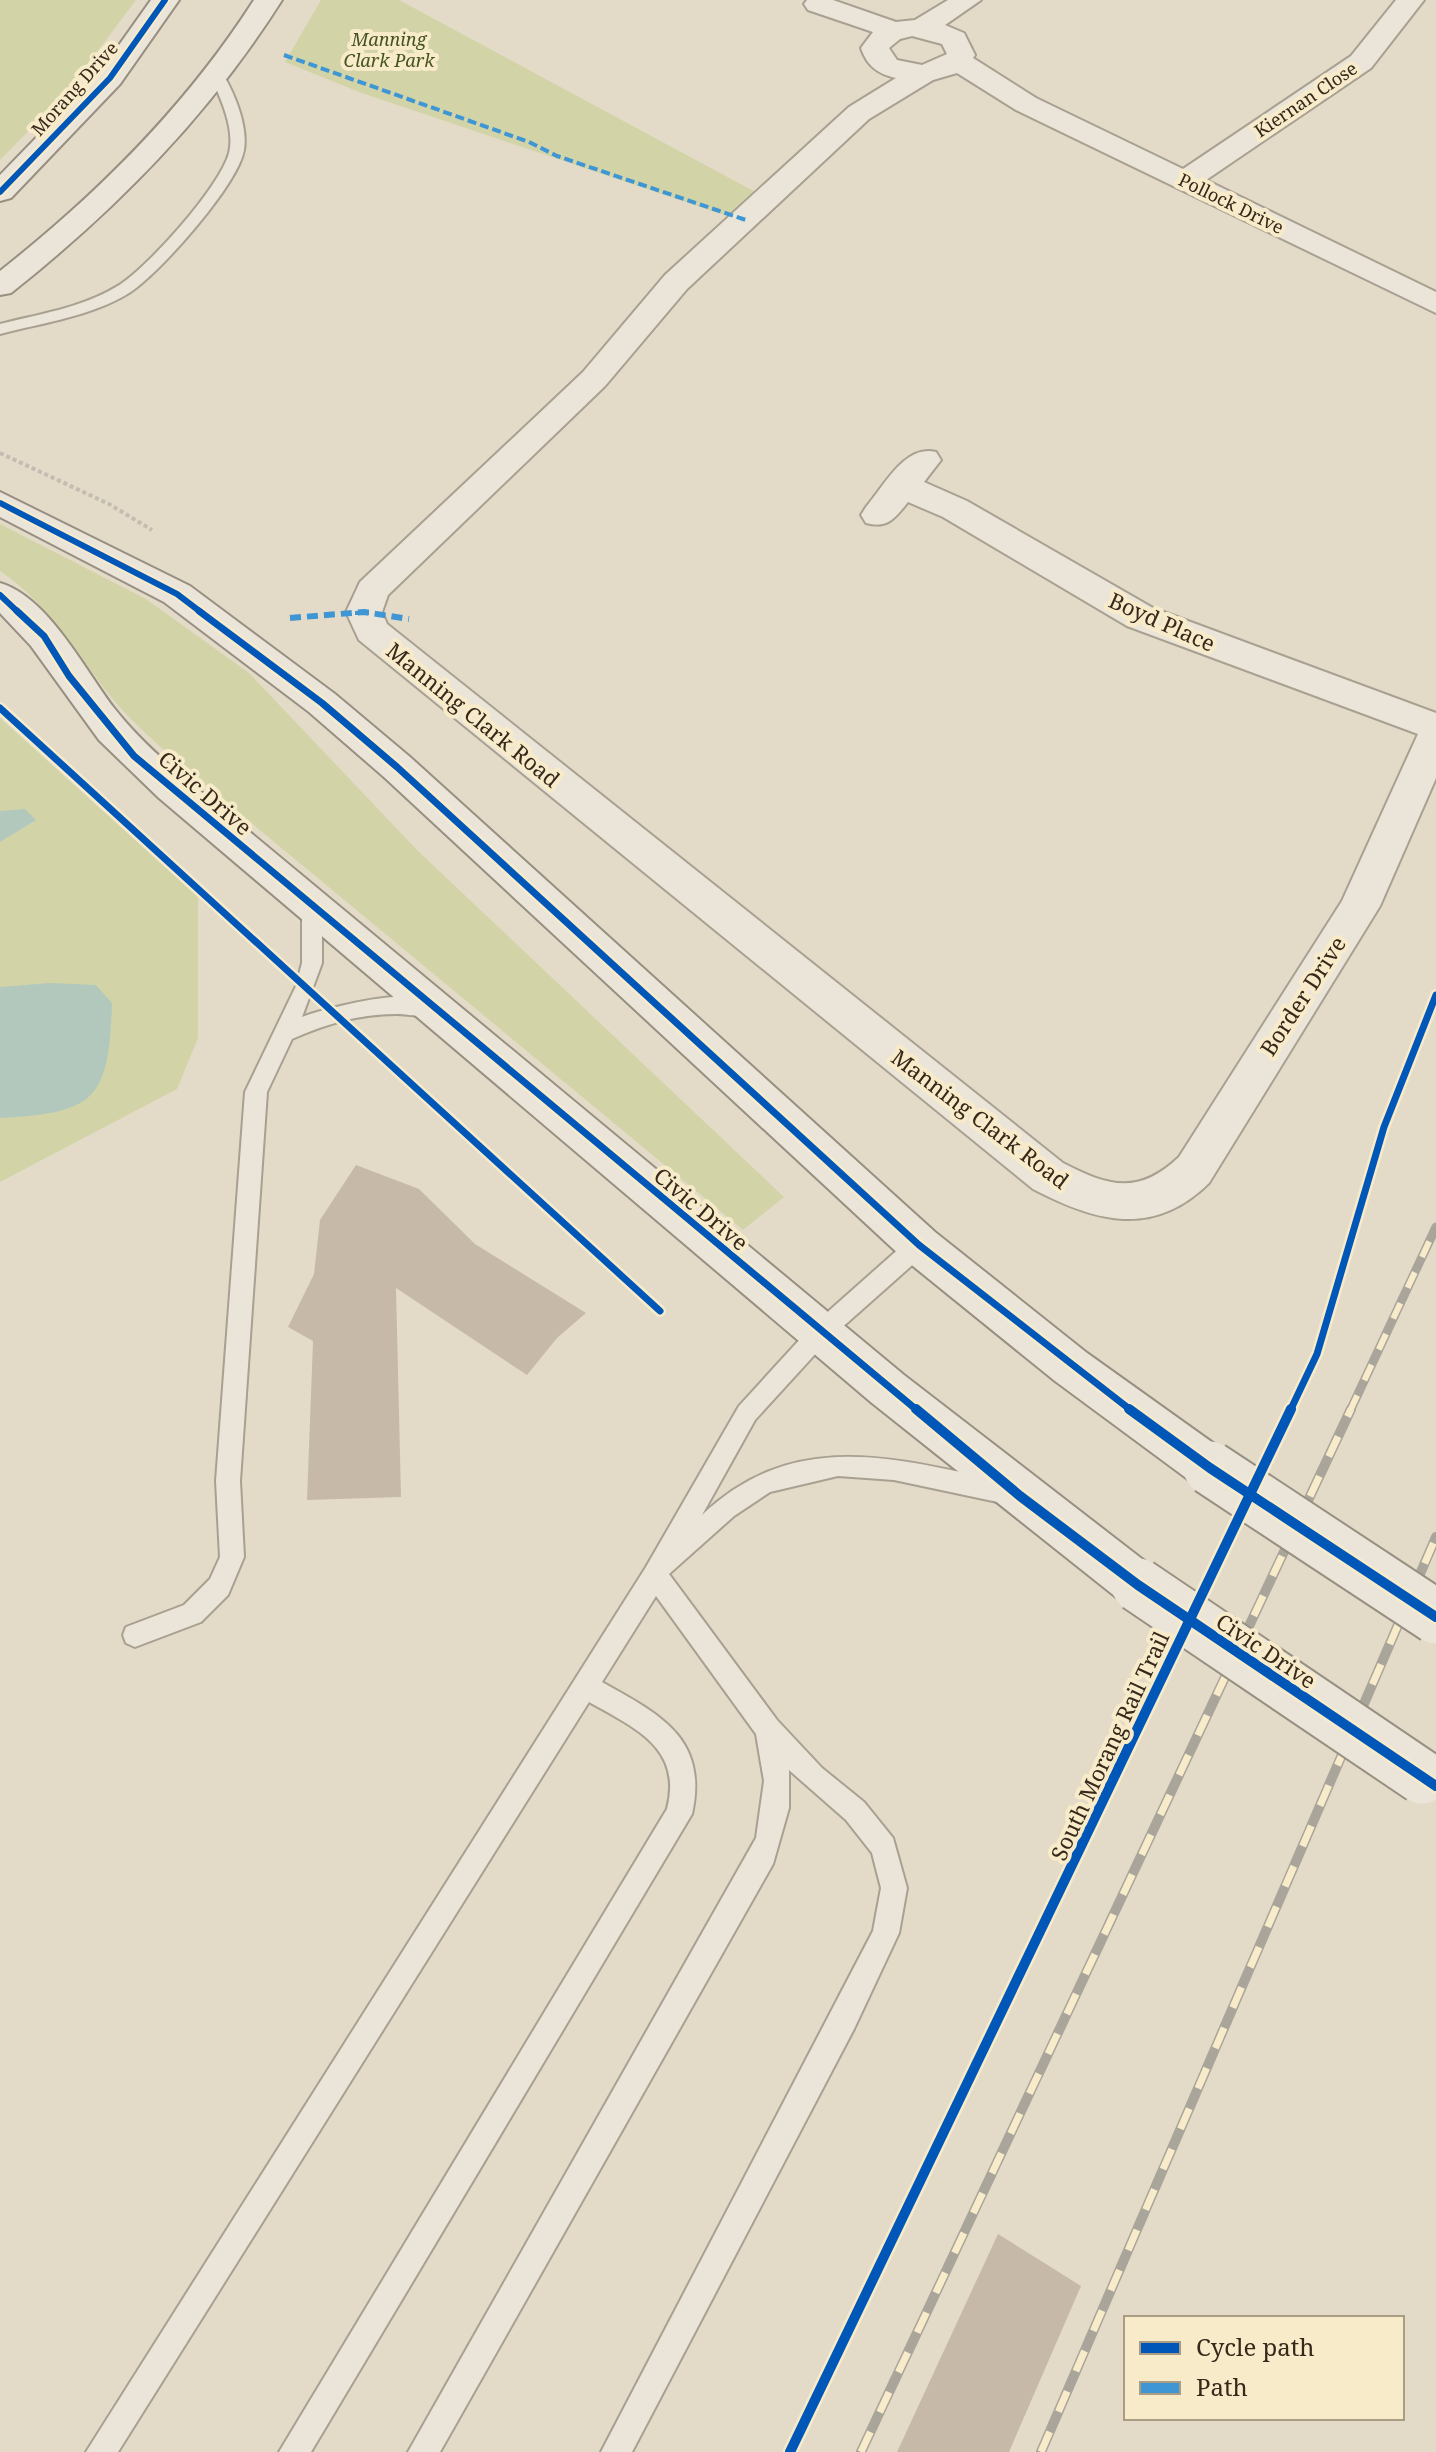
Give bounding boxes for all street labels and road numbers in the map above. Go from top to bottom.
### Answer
street label: Morang Drive [26,36,123,141]
street label: Kiernan Close [1249,56,1362,142]
street label: Pollock Drive [1175,167,1288,239]
street label: Boyd Place [1105,584,1220,658]
street label: Manning Clark Road [381,635,567,794]
street label: Civic Drive [153,743,259,841]
street label: Border Drive [1252,930,1352,1061]
street label: Manning Clark Road [886,1042,1076,1195]
street label: Civic Drive [648,1160,755,1257]
street label: Civic Drive [1211,1606,1323,1695]
street label: South Morang Rail Trail [1043,1626,1175,1865]

